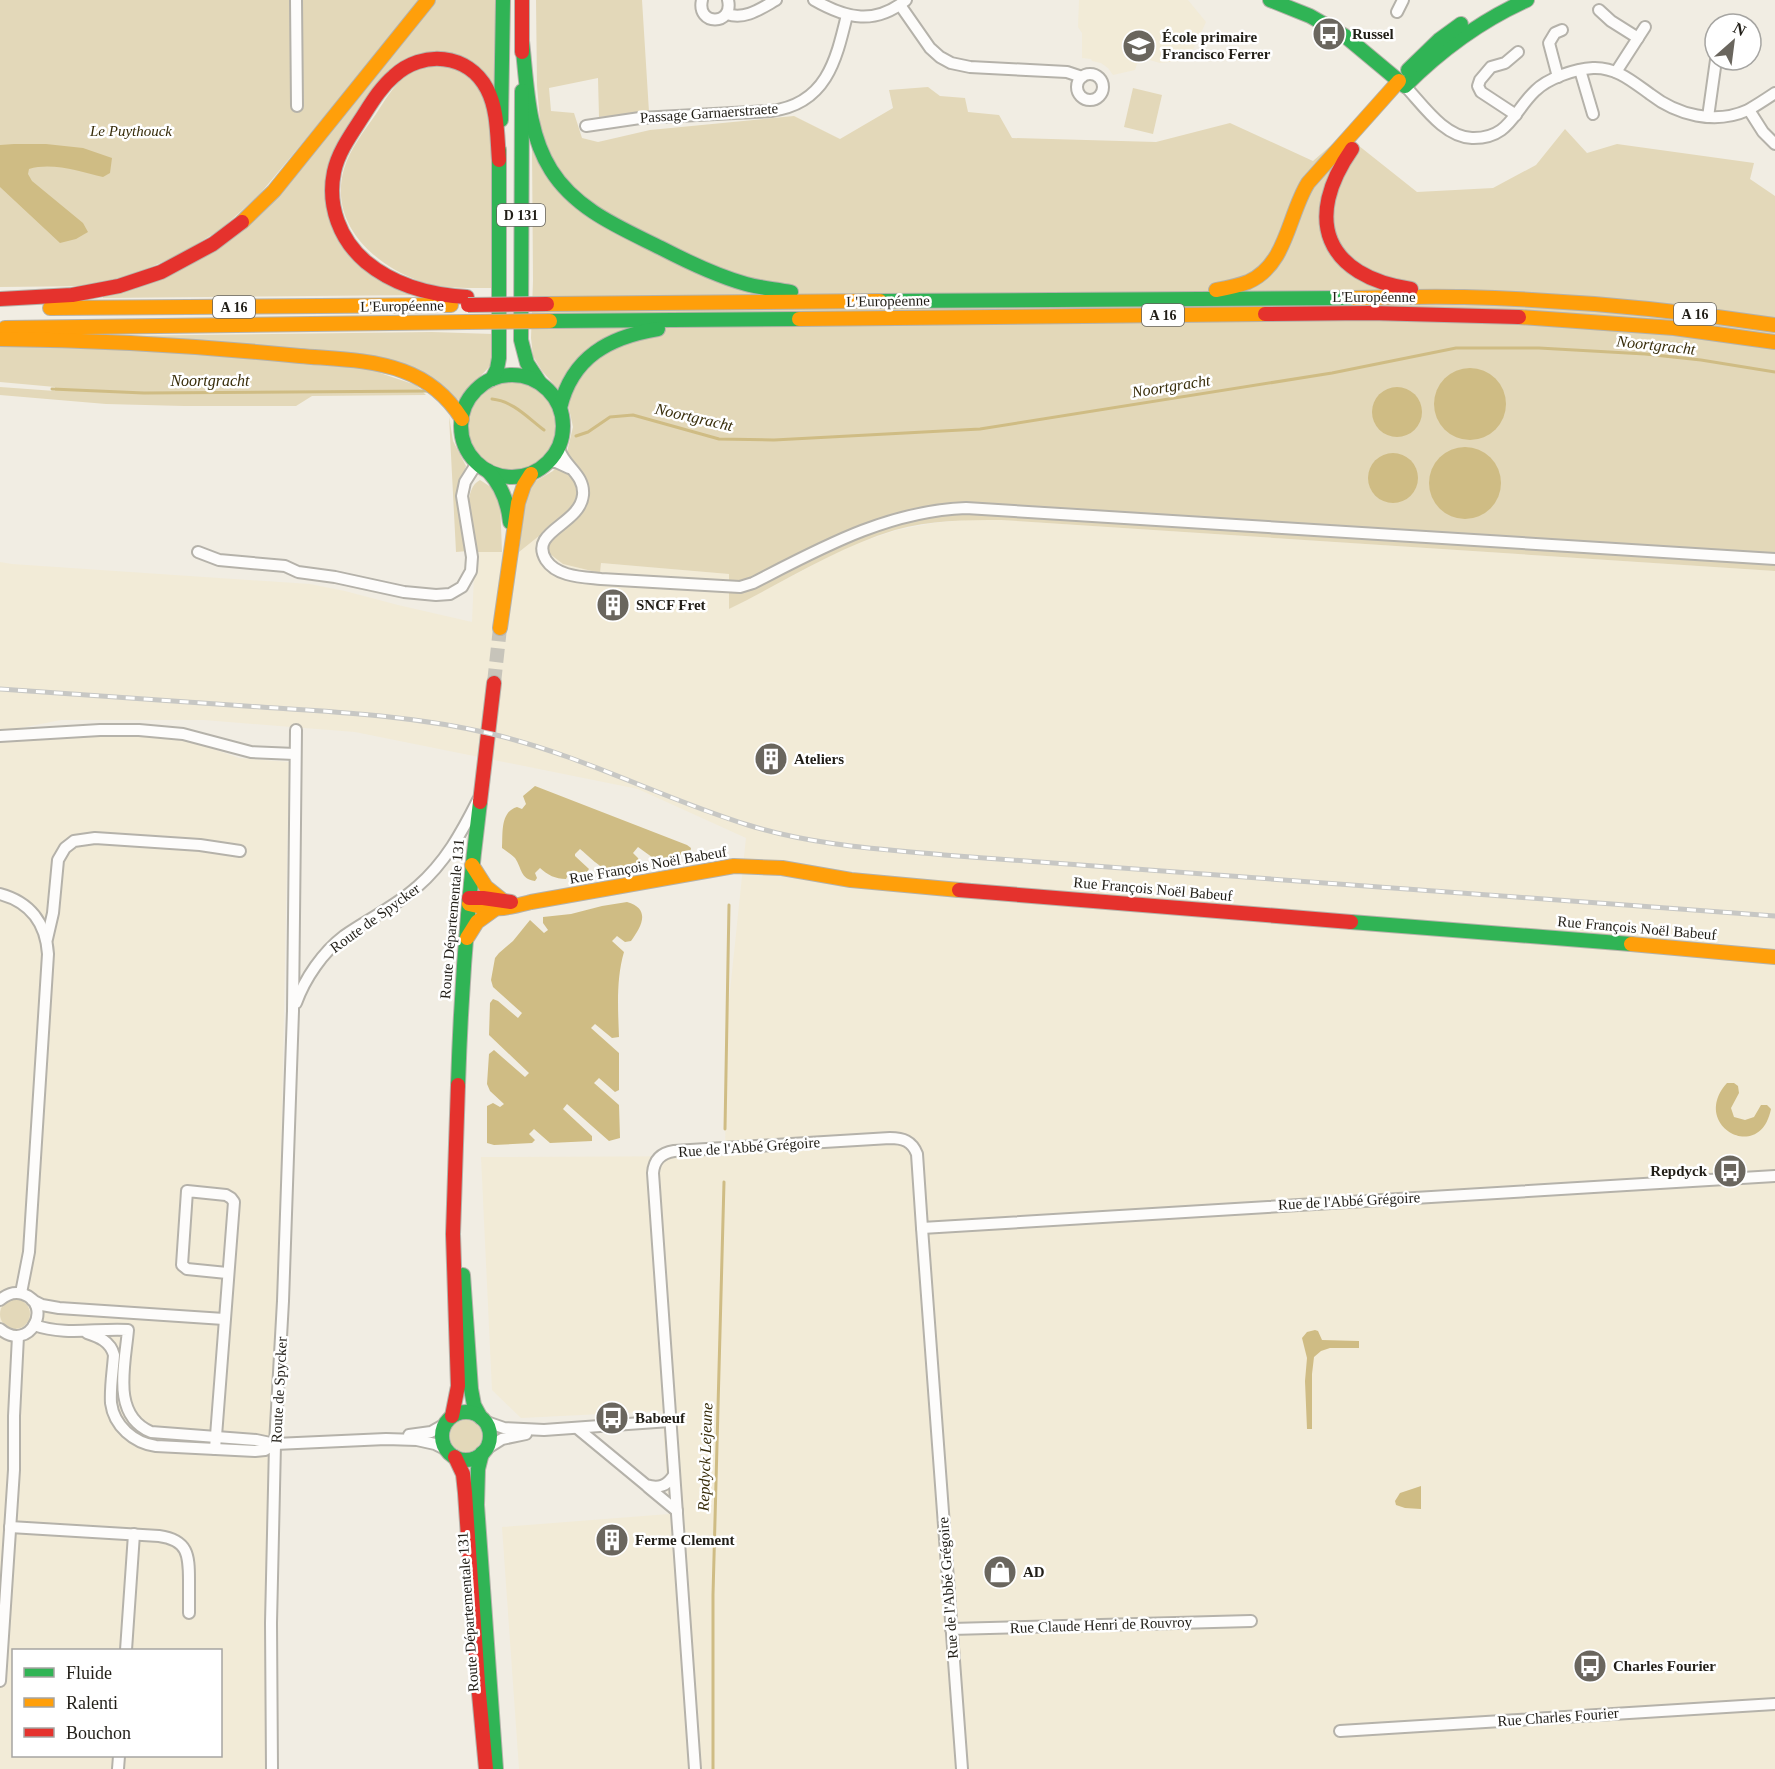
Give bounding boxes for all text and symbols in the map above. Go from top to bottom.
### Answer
north arrow [1703,12,1763,72]
bus stop icon: Russel [1311,16,1347,52]
text: N [1731,19,1749,40]
place label: Russel [1352,26,1394,42]
school or university icon: École primaire Francisco Ferrer [1121,28,1157,64]
place label: École primaire Francisco Ferrer [1162,29,1271,62]
street label: Passage Garnaerstraete [639,100,779,126]
park label: Le Puythouck [89,123,172,139]
road number: D 131 [497,204,545,226]
street label: L'Européenne [1332,289,1416,305]
street label: L'Européenne [846,292,930,310]
road number: A 16 [213,296,255,318]
street label: L'Européenne [360,297,444,315]
road number: A 16 [1674,303,1716,325]
road number: A 16 [1142,304,1184,326]
water label: Noortgracht [1615,332,1697,359]
water label: Noortgracht [1130,371,1212,402]
water label: Noortgracht [169,372,250,390]
water label: Noortgracht [652,400,735,435]
building icon: SNCF Fret [595,587,631,623]
place label: SNCF Fret [636,597,706,613]
building icon: Ateliers [753,741,789,777]
place label: Ateliers [794,751,844,767]
street label: Route Départementale 131 [437,838,467,1000]
street label: Rue François Noël Babeuf [568,843,728,887]
street label: Rue François Noël Babeuf [1073,874,1233,904]
street label: Route de Spycker [327,880,423,956]
street label: Rue François Noël Babeuf [1557,913,1717,943]
street label: Rue de l'Abbé Grégoire [677,1134,821,1160]
bus stop icon: Repdyck [1712,1153,1748,1189]
place label: Repdyck [1650,1163,1708,1179]
street label: Rue de l'Abbé Grégoire [1278,1189,1421,1213]
street label: Route de Spycker [268,1336,290,1444]
bus stop icon: Babœuf [594,1400,630,1436]
water label: Repdyck Lejeune [695,1402,716,1513]
place label: Babœuf [635,1410,686,1426]
street label: Rue de l'Abbé Grégoire [935,1516,961,1660]
building icon: Ferme Clement [594,1522,630,1558]
street label: Route Départementale 131 [454,1531,482,1693]
place label: Ferme Clement [635,1532,735,1548]
shop icon: AD [982,1554,1018,1590]
place label: AD [1023,1564,1045,1580]
street label: Rue Claude Henri de Rouvroy [1010,1614,1193,1636]
bus stop icon: Charles Fourier [1572,1648,1608,1684]
legend [12,1649,222,1757]
place label: Charles Fourier [1613,1658,1716,1674]
text: Fluide [66,1663,112,1683]
text: Ralenti [66,1693,118,1713]
street label: Rue Charles Fourier [1497,1705,1619,1729]
text: Bouchon [66,1723,131,1743]

